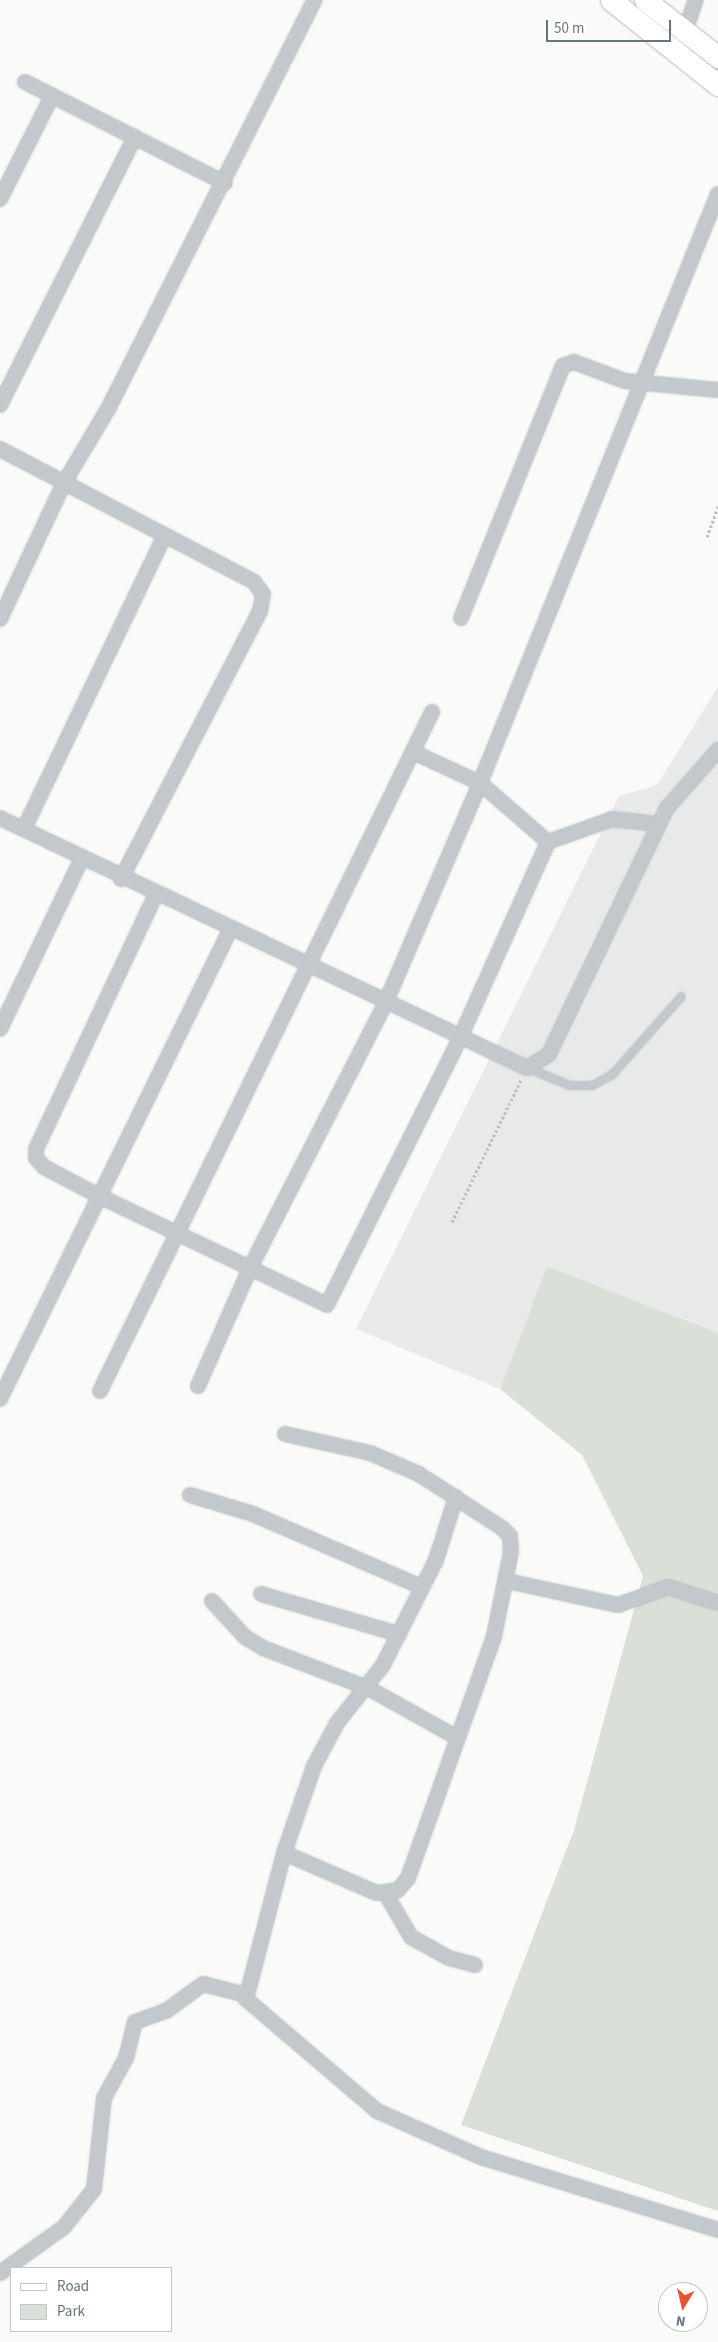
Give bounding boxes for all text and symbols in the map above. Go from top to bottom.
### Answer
scale bar [548,10,673,42]
text: 50 m [554,18,584,39]
legend [10,2267,172,2332]
text: Road [57,2276,89,2297]
north arrow [658,2282,708,2332]
text: Park [57,2301,85,2322]
text: N [675,2310,687,2331]

